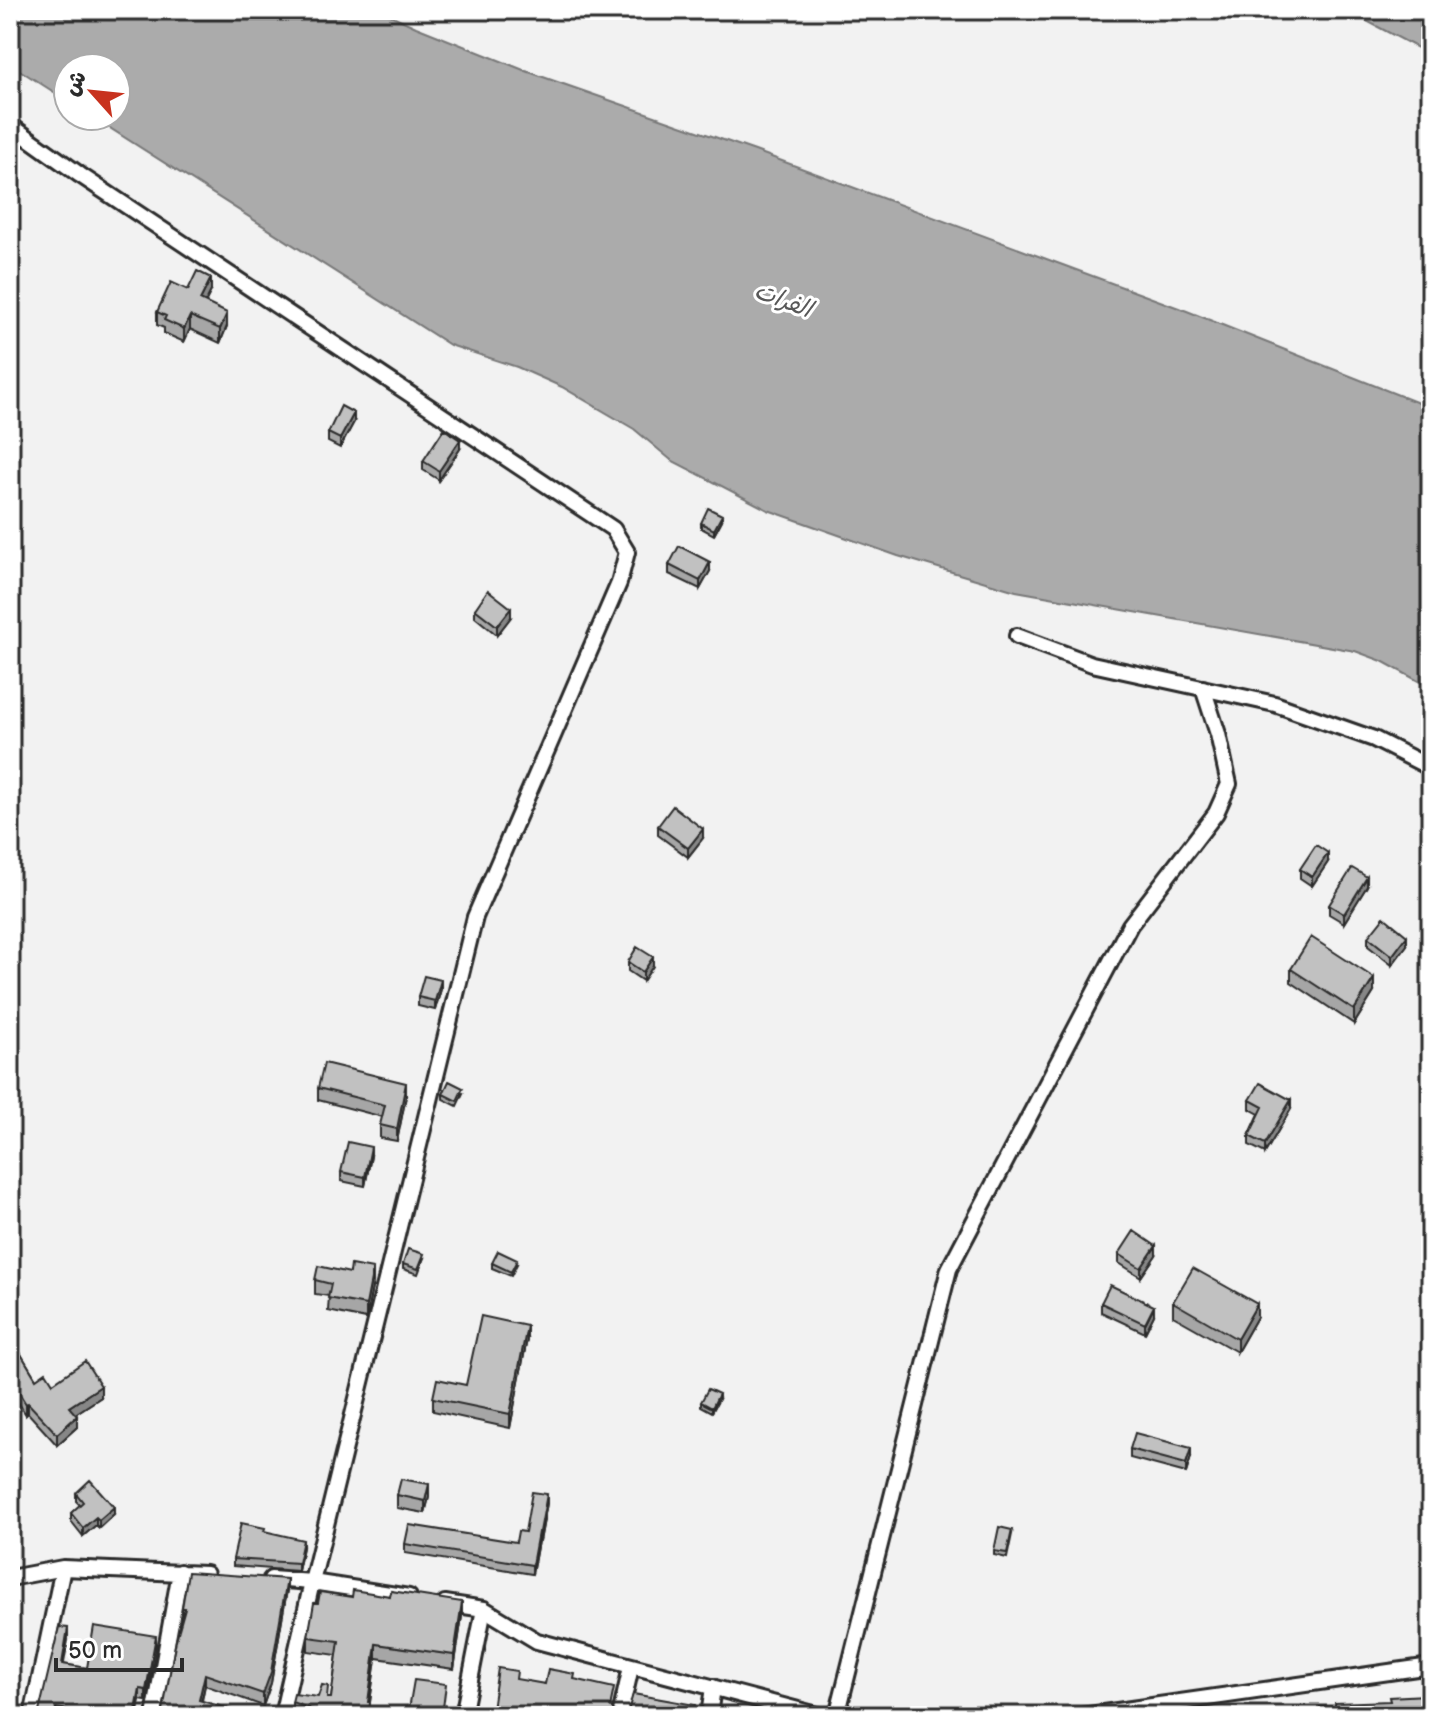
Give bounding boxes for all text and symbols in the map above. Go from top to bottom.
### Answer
north arrow [52,52,132,132]
text: ش [58,67,93,101]
water label: الفرات [750,276,819,325]
scale bar [56,1622,182,1672]
text: 50 m [68,1636,122,1665]

